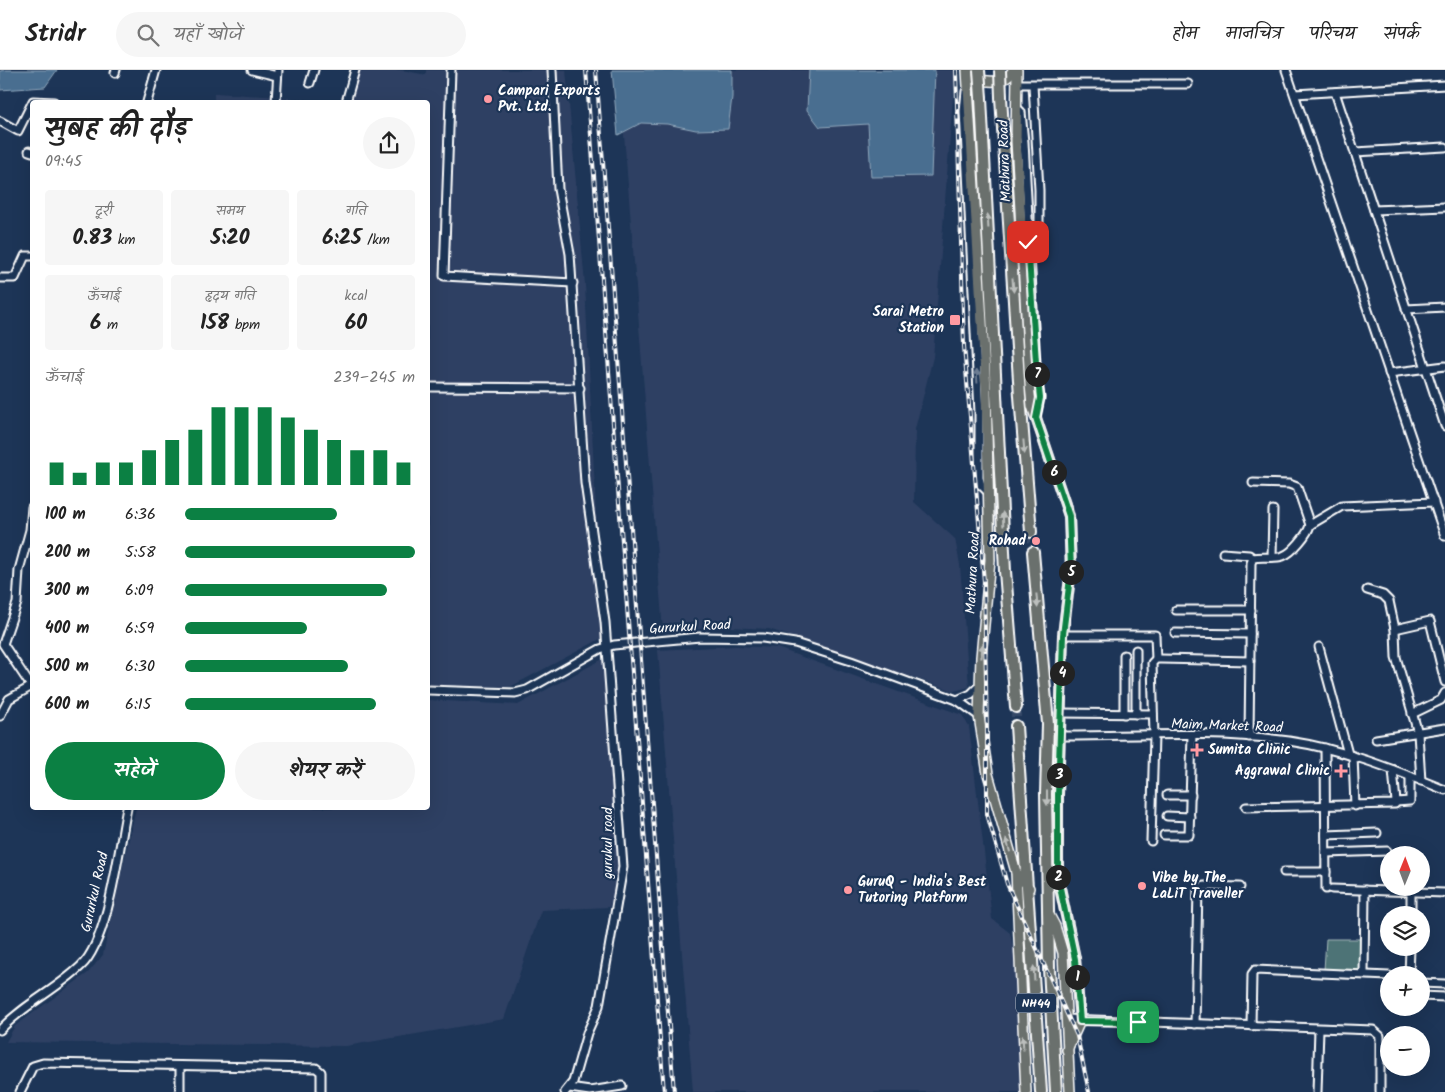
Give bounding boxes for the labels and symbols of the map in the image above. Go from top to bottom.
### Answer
place label: Campari Exports Pvt. Ltd. [498,80,601,118]
marker: Campari Exports Pvt. Ltd. [482,93,494,105]
street label: Mathura Road [993,119,1017,202]
one-way arrow [983,212,991,228]
pin [1007,221,1049,263]
one-way arrow [1009,277,1017,293]
place label: Sarai Metro Station [873,301,945,339]
marker: Sarai Metro Station [948,313,962,327]
pin: 7 [1024,362,1050,386]
one-way arrow [973,368,981,384]
one-way arrow [1020,439,1028,455]
pin: 6 [1042,460,1066,484]
one-way arrow [998,511,1006,527]
street label: Mathura Road [960,530,986,615]
place label: Rohad [989,530,1026,552]
marker: Rohad [1030,535,1042,547]
pin: 5 [1058,560,1084,584]
one-way arrow [1034,593,1042,609]
street label: Gururkul Road [649,614,732,640]
one-way arrow [978,643,986,659]
pin: 4 [1050,660,1074,686]
street label: Maim Market Road [1171,713,1284,739]
place label: Sumita Clinic [1208,739,1291,761]
marker: Sumita Clinic [1190,743,1204,757]
place label: Aggrawal Clinic [1235,760,1330,782]
pin: 3 [1046,762,1072,788]
marker: Aggrawal Clinic [1334,764,1348,778]
one-way arrow [1043,790,1051,806]
street label: gurukul road [597,806,619,880]
one-way arrow [1003,837,1011,852]
north arrow [1380,846,1430,896]
street label: Gururkul Road [75,849,115,934]
pin: 2 [1046,864,1070,890]
place label: Vibe by The LaLiT Traveller [1152,867,1244,905]
place label: GuruQ - India's Best Tutoring Platform [858,871,987,909]
marker: Vibe by The LaLiT Traveller [1136,880,1148,892]
marker: GuruQ - India's Best Tutoring Platform [842,884,854,896]
pin: 1 [1064,964,1090,990]
one-way arrow [1029,965,1037,981]
road number: NH44 [1016,994,1056,1012]
pin [1117,1001,1159,1043]
one-way arrow [1019,1035,1027,1051]

